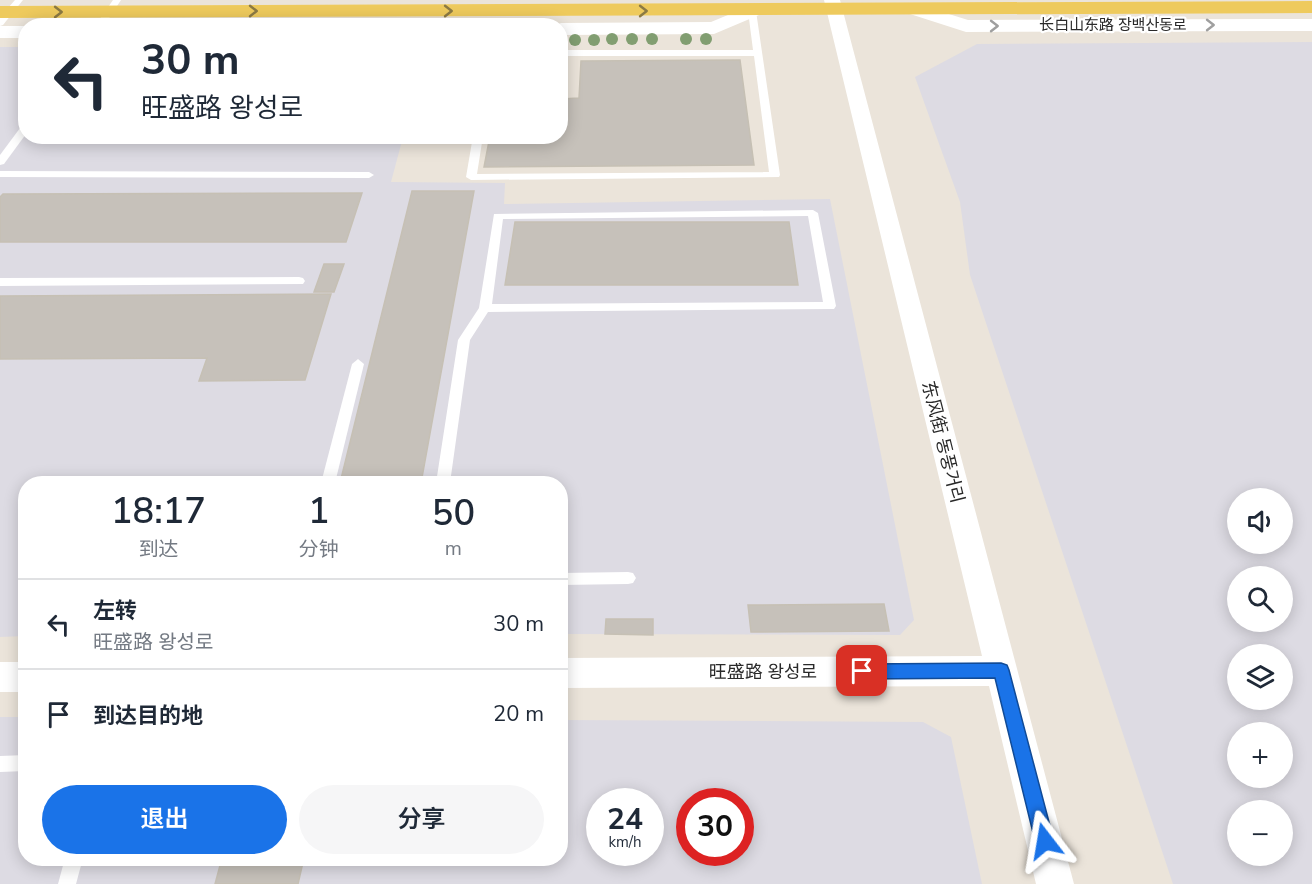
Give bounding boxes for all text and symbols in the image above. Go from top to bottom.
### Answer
one-way arrow [249,5,258,17]
one-way arrow [444,5,453,17]
one-way arrow [639,5,648,17]
one-way arrow [54,6,63,18]
street label: 长白山东路 장백산동로 [1039,15,1187,35]
one-way arrow [1205,19,1214,31]
one-way arrow [989,20,998,32]
text: 30 m [141,32,240,89]
icon: left [42,42,120,120]
text: 旺盛路 왕성로 [141,90,303,127]
street label: 东风街 동풍거리 [916,379,970,505]
text: 18:17 [111,487,206,536]
text: 1 [308,487,330,536]
map controls [1227,488,1293,866]
button: sound [1227,488,1293,554]
text: 50 [432,489,475,538]
text: m [445,535,462,562]
text: 到达 [138,536,178,563]
text: 分钟 [299,536,339,563]
button: search [1227,566,1293,632]
text: 左转 [93,596,137,626]
icon: left [42,608,75,641]
text: 30 m [493,609,544,639]
text: 旺盛路 왕성로 [93,629,213,656]
button: layers [1227,644,1293,710]
pin [836,645,887,696]
icon: arrive [845,654,878,687]
street label: 旺盛路 왕성로 [709,660,817,684]
icon: arrive [42,698,75,731]
text: 20 m [493,699,544,729]
text: 到达目的地 [93,701,203,731]
button: + [1227,722,1293,788]
button: 退出 [42,785,287,854]
button: 分享 [299,785,544,854]
speed limit sign: 30 [676,788,754,866]
text: 24 [607,799,643,840]
button: − [1227,800,1293,866]
position arrow [1013,809,1077,873]
text: km/h [608,832,642,852]

